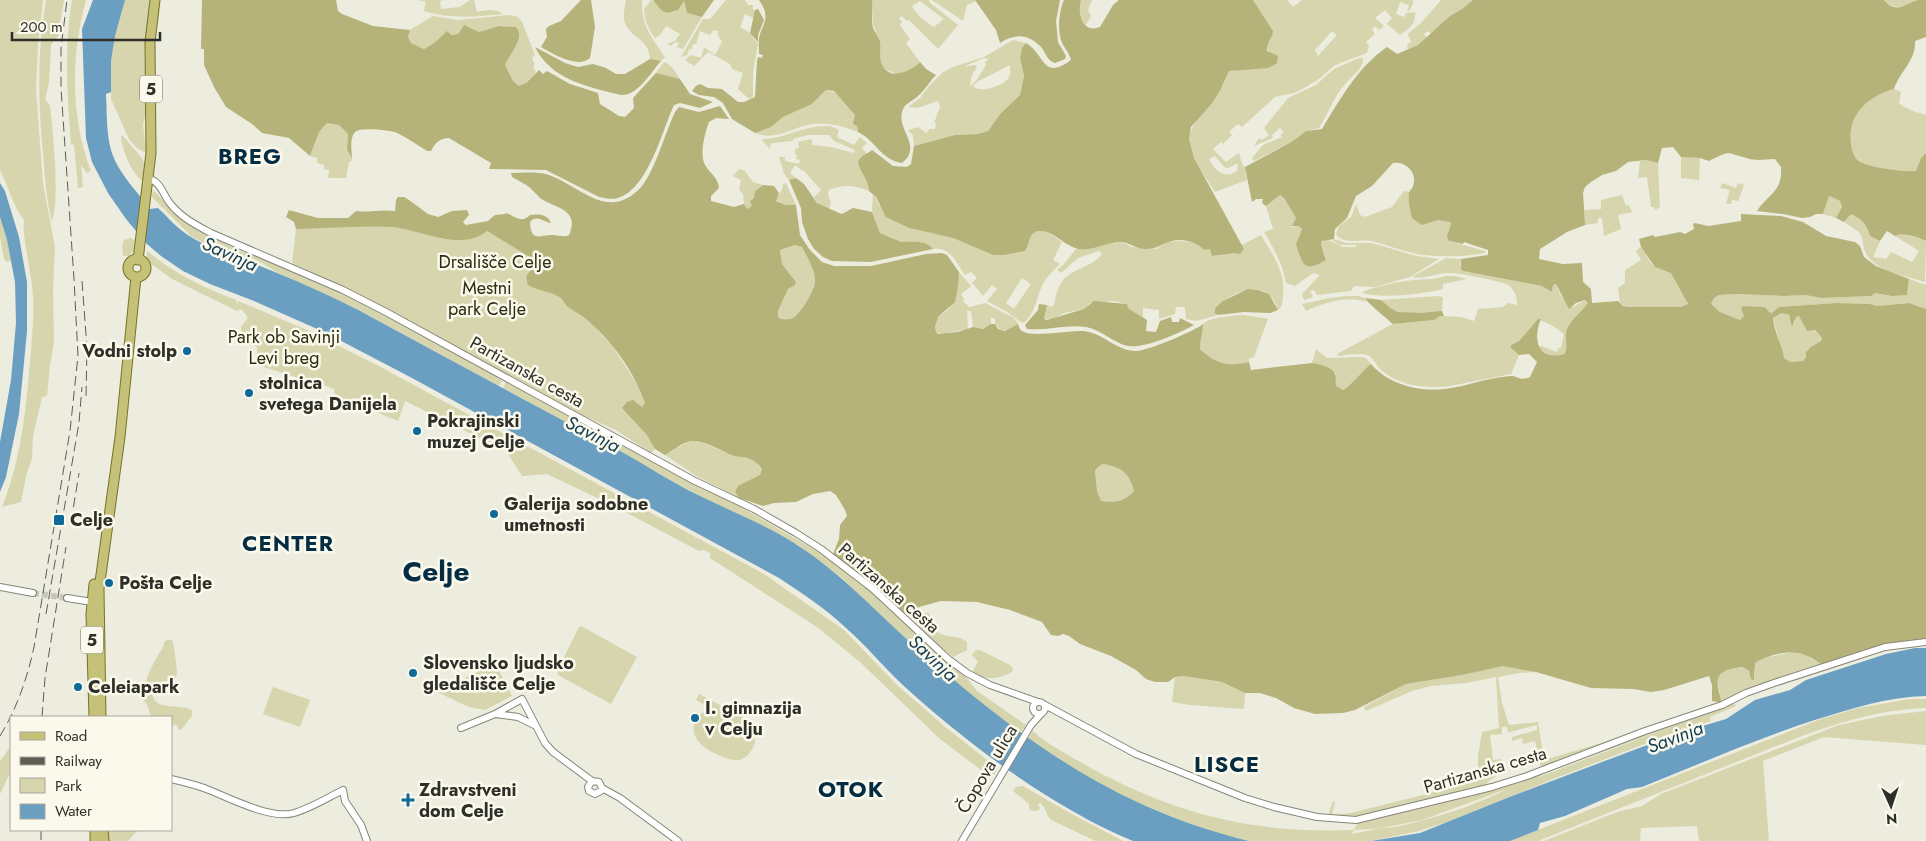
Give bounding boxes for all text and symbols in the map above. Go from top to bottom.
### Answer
scale bar [12,10,160,42]
text: 200 m [20,16,63,38]
road number: 5 [140,76,162,102]
district label: BREG [218,140,282,172]
water label: Savinja [198,230,263,278]
park label: Drsališče Celje [438,249,552,275]
park label: Mestni park Celje [448,275,526,322]
park label: Park ob Savinji Levi breg [228,324,340,371]
street label: Partizanska cesta [465,330,589,414]
place label: Vodni stolp [81,338,177,364]
marker: Vodni stolp [181,345,193,357]
place label: stolnica svetega Danijela [259,370,397,417]
marker: stolnica svetega Danijela [243,387,255,399]
place label: Pokrajinski muzej Celje [427,408,525,455]
water label: Savinja [561,409,626,459]
marker: Pokrajinski muzej Celje [411,425,423,437]
place label: Galerija sodobne umetnosti [504,491,648,538]
place label: Celje [70,507,113,533]
marker: Galerija sodobne umetnosti [488,508,500,520]
marker: Celje [52,513,66,527]
district label: CENTER [242,527,334,559]
street label: Partizanska cesta [833,537,945,639]
district label: Celje [403,551,469,592]
place label: Pošta Celje [119,570,212,596]
marker: Pošta Celje [103,577,115,589]
road number: 5 [81,626,103,654]
water label: Savinja [903,628,964,688]
place label: Slovensko ljudsko gledališče Celje [423,650,574,697]
marker: Slovensko ljudsko gledališče Celje [407,667,419,679]
place label: Celeiapark [88,674,180,700]
marker: Celeiapark [72,681,84,693]
place label: I. gimnazija v Celju [704,695,802,742]
marker: I. gimnazija v Celju [689,712,701,724]
water label: Savinja [1643,714,1707,760]
legend [10,716,172,831]
street label: Čopova ulica [950,720,1024,818]
text: Road [55,725,87,747]
street label: Partizanska cesta [1420,740,1550,800]
district label: LISCE [1194,748,1260,780]
text: Railway [55,750,102,772]
district label: OTOK [818,773,884,805]
text: Park [55,775,82,797]
place label: Zdravstveni dom Celje [419,777,517,824]
north arrow [1866,781,1916,831]
marker: Zdravstveni dom Celje [401,793,415,807]
text: Water [55,800,93,822]
text: N [1886,809,1898,829]

